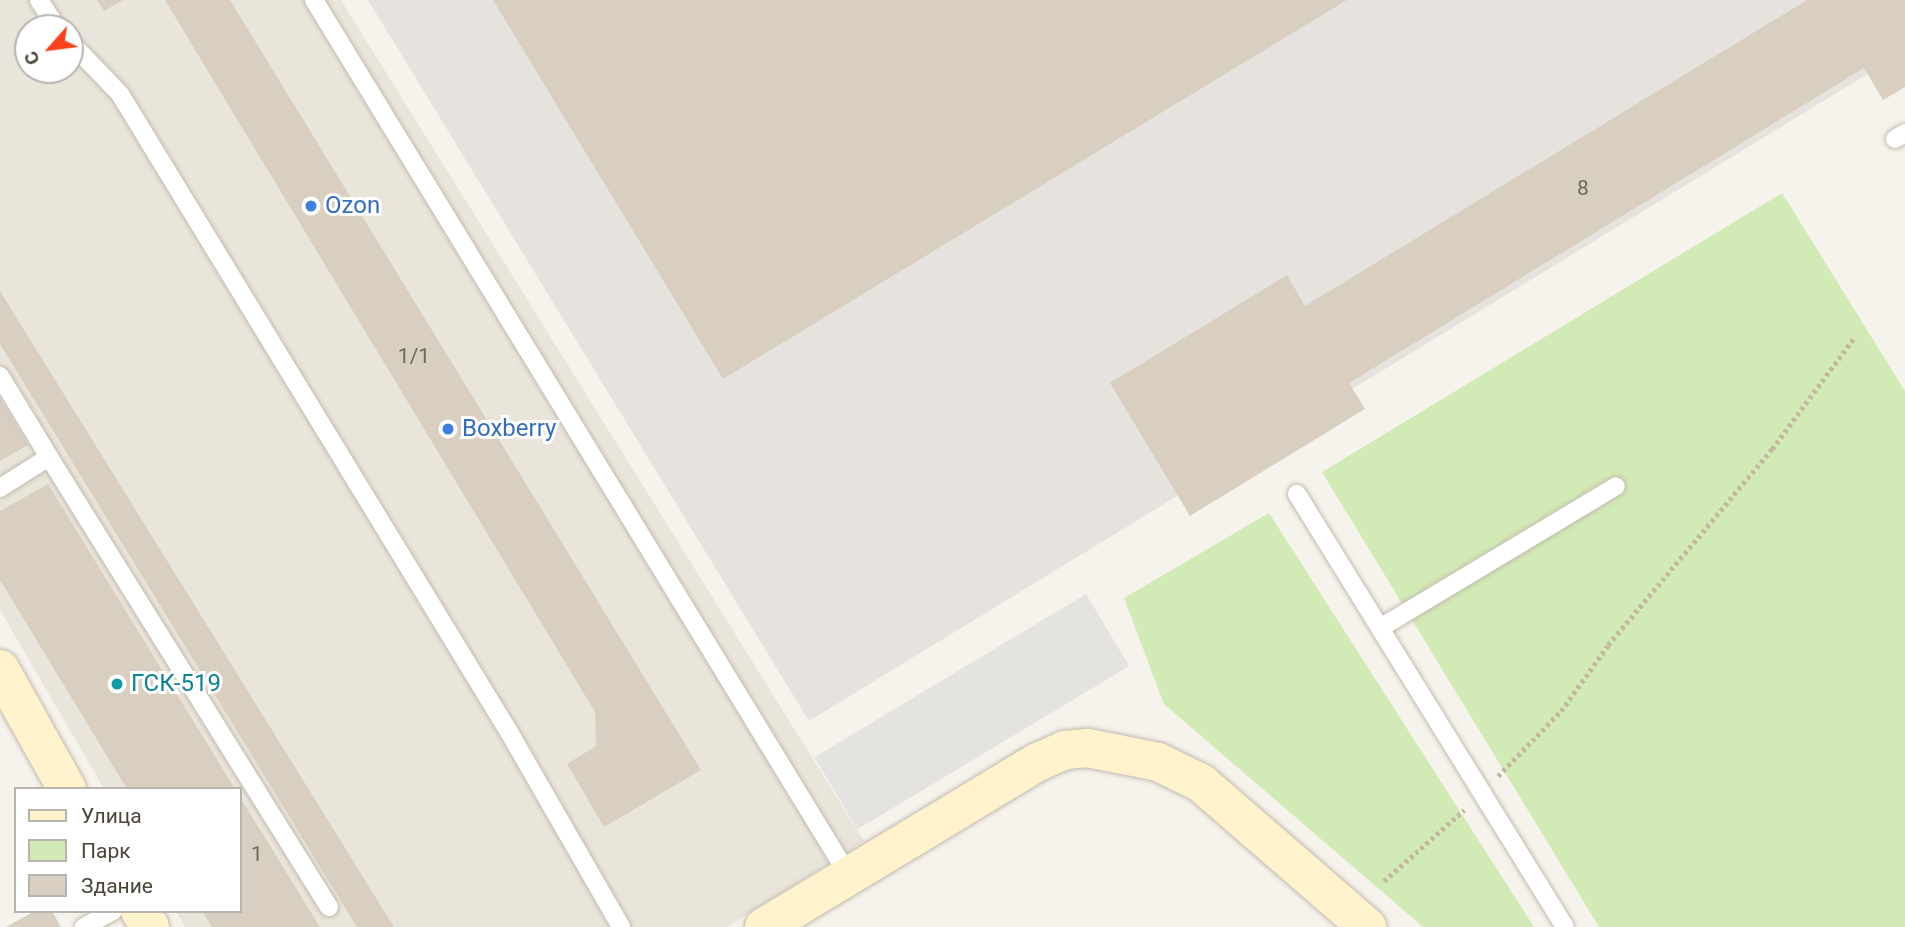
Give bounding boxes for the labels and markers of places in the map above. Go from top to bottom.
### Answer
place label: Ozon [325,192,380,220]
marker: Ozon [303,198,319,214]
place label: Boxberry [462,415,556,443]
marker: Boxberry [440,421,456,437]
place label: ГСК-519 [131,670,221,698]
marker: ГСК-519 [109,676,125,692]

